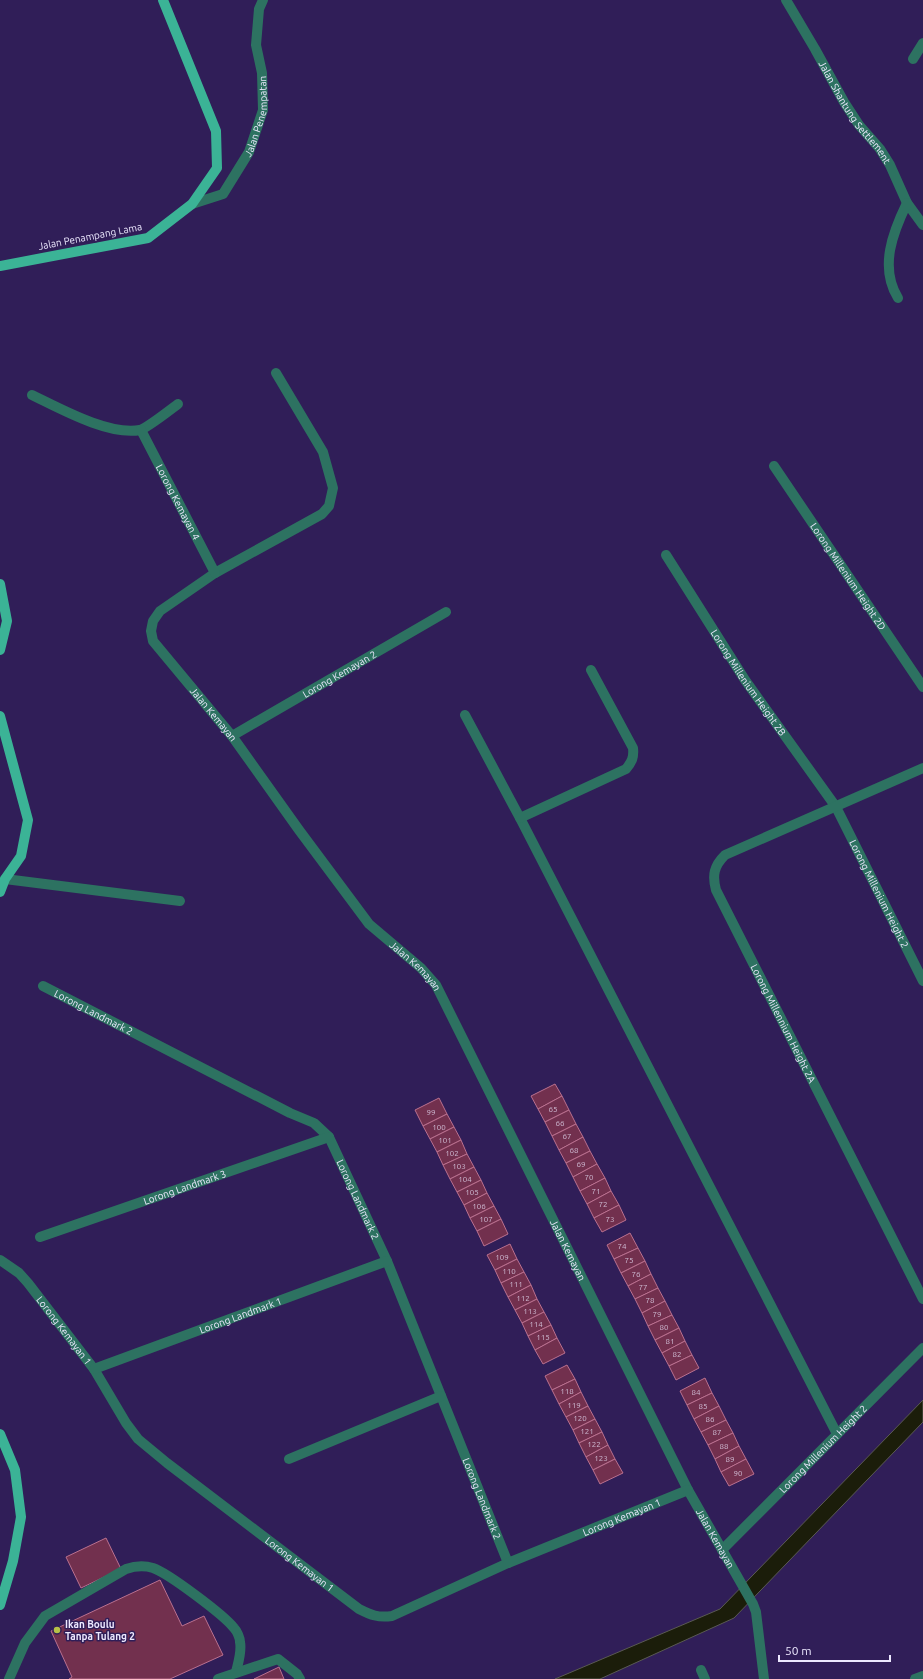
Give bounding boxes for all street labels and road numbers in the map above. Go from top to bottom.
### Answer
street label: Jalan Shantung Settlement [817,59,893,166]
street label: Jalan Penempatan [242,76,269,159]
street label: Jalan Penampang Lama [37,221,143,252]
street label: Lorong Kemayan 4 [154,463,202,542]
street label: Lorong Millenium Height 2D [808,521,888,632]
street label: Lorong Millenium Height 2B [709,628,788,738]
street label: Lorong Kemayan 2 [301,649,378,700]
street label: Jalan Kemayan [188,685,239,743]
street label: Lorong Millenium Height 2 [847,838,910,950]
street label: Jalan Kemayan [388,939,443,993]
street label: Lorong Millennium Height 2A [748,962,818,1085]
street label: Lorong Landmark 2 [52,988,135,1037]
street label: Lorong Landmark 2 [334,1158,381,1241]
street label: Lorong Landmark 3 [142,1168,228,1207]
street label: Jalan Kemayan [548,1218,588,1282]
street label: Lorong Kemayan 1 [34,1294,94,1367]
street label: Lorong Landmark 1 [198,1295,283,1336]
street label: Lorong Millenium Height 2 [777,1403,869,1495]
street label: Lorong Landmark 2 [460,1456,503,1541]
street label: Lorong Kemayan 1 [581,1497,662,1538]
street label: Jalan Kemayan [694,1507,736,1570]
street label: Lorong Kemayan 1 [263,1535,336,1594]

